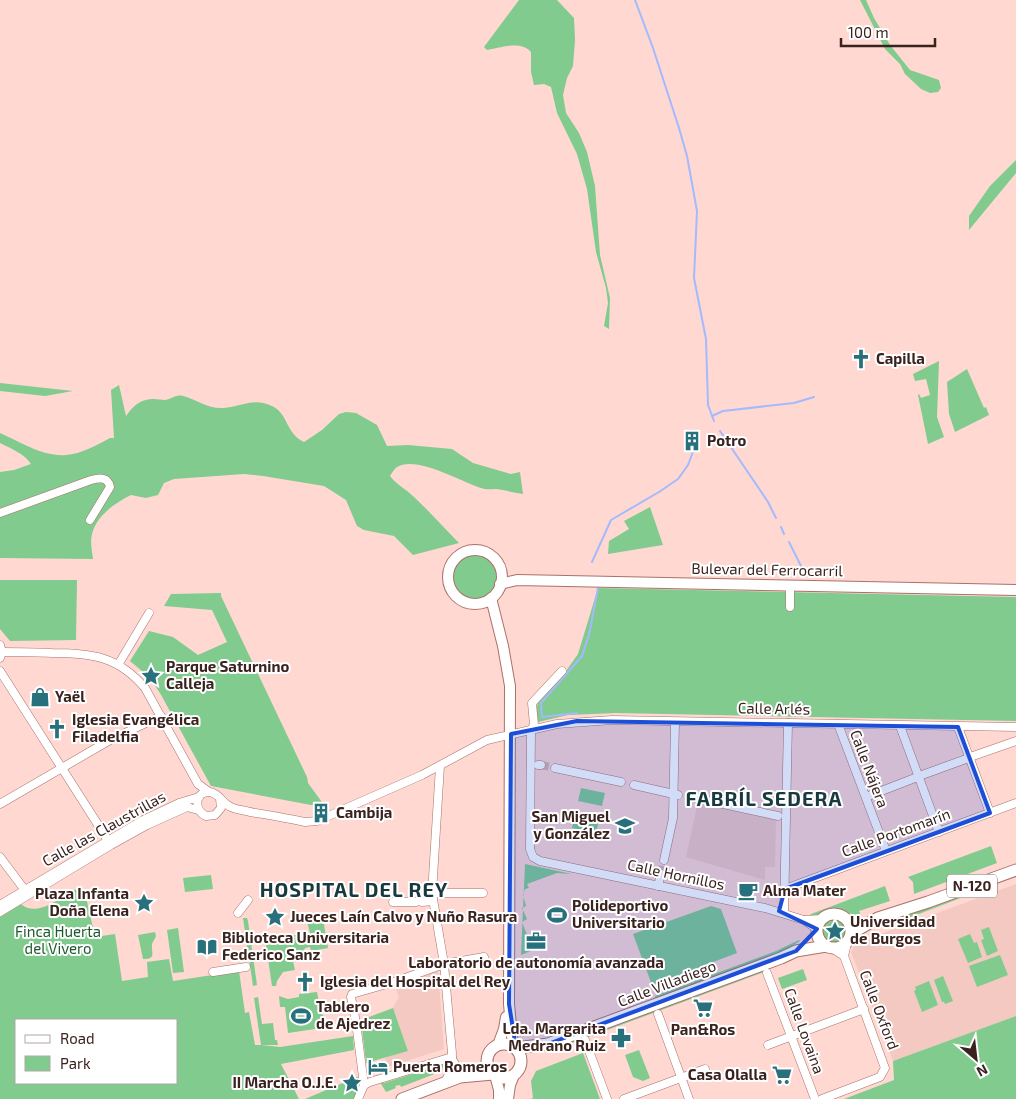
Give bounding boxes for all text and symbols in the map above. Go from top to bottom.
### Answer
scale bar [841,15,935,47]
text: 100 m [848,23,889,41]
church icon: Capilla [850,348,872,370]
place label: Capilla [876,349,925,367]
building icon: Potro [681,430,703,452]
place label: Potro [707,431,746,449]
street label: Bulevar del Ferrocarril [691,559,843,579]
place label: Parque Saturnino Calleja [166,657,290,692]
place icon: Parque Saturnino Calleja [140,665,162,687]
shop icon: Yaël [29,686,51,708]
place label: Yaël [55,687,85,705]
street label: Calle Arlés [738,698,810,718]
place label: Iglesia Evangélica Filadelfia [72,710,199,745]
church icon: Iglesia Evangélica Filadelfia [46,718,68,740]
street label: Calle Nájera [846,727,893,810]
district label: FABRÍL SEDERA [686,786,842,810]
street label: Calle las Claustrillas [39,787,168,870]
building icon: Cambija [310,802,332,824]
place label: Cambija [336,803,392,821]
street label: Calle Portomarín [839,804,953,860]
place label: San Miguel y González [532,807,610,843]
school or university icon: San Miguel y González [614,815,636,837]
street label: Calle Hornillos [626,855,727,893]
road number: N-120 [947,874,997,898]
district label: HOSPITAL DEL REY [260,877,448,901]
cafe icon: Alma Mater [737,880,759,902]
place label: Alma Mater [763,881,847,899]
place label: Plaza Infanta Doña Elena [35,884,129,919]
place icon: Plaza Infanta Doña Elena [133,892,155,914]
place label: Polideportivo Universitario [572,896,668,931]
sports icon: Polideportivo Universitario [546,904,568,926]
place icon: Jueces Laín Calvo y Nuño Rasura [264,906,286,928]
place label: Jueces Laín Calvo y Nuño Rasura [290,907,517,926]
place label: Universidad de Burgos [850,912,935,947]
place icon: Universidad de Burgos [824,920,846,942]
park label: Finca Huerta del Vivero [15,922,101,957]
place label: Biblioteca Universitaria Federico Sanz [222,928,389,963]
office icon: Laboratorio de autonomía avanzada [525,930,547,952]
library icon: Biblioteca Universitaria Federico Sanz [196,936,218,958]
place label: Laboratorio de autonomía avanzada [408,953,664,971]
street label: Calle Villadiego [615,956,718,1010]
street label: Calle Oxford [857,967,903,1052]
church icon: Iglesia del Hospital del Rey [294,971,316,993]
place label: Iglesia del Hospital del Rey [320,972,511,991]
street label: Calle Lovaina [781,985,829,1076]
place label: Tablero de Ajedrez [316,997,390,1032]
supermarket icon: Pan&Ros [692,997,714,1019]
sports icon: Tablero de Ajedrez [290,1005,312,1027]
legend [15,1019,178,1084]
place label: Lda. Margarita Medrano Ruiz [502,1019,606,1054]
place label: Pan&Ros [671,1020,735,1038]
pharmacy icon: Lda. Margarita Medrano Ruiz [610,1027,632,1049]
text: Road [60,1029,95,1047]
north arrow [951,1034,1001,1084]
text: Park [60,1054,91,1072]
hotel icon: Puerta Romeros [367,1056,389,1078]
place label: Puerta Romeros [393,1057,507,1075]
text: N [974,1061,991,1081]
supermarket icon: Casa Olalla [771,1064,793,1086]
place label: Casa Olalla [688,1065,767,1083]
place icon: II Marcha O.J.E. [341,1072,363,1094]
place label: II Marcha O.J.E. [232,1073,337,1091]

